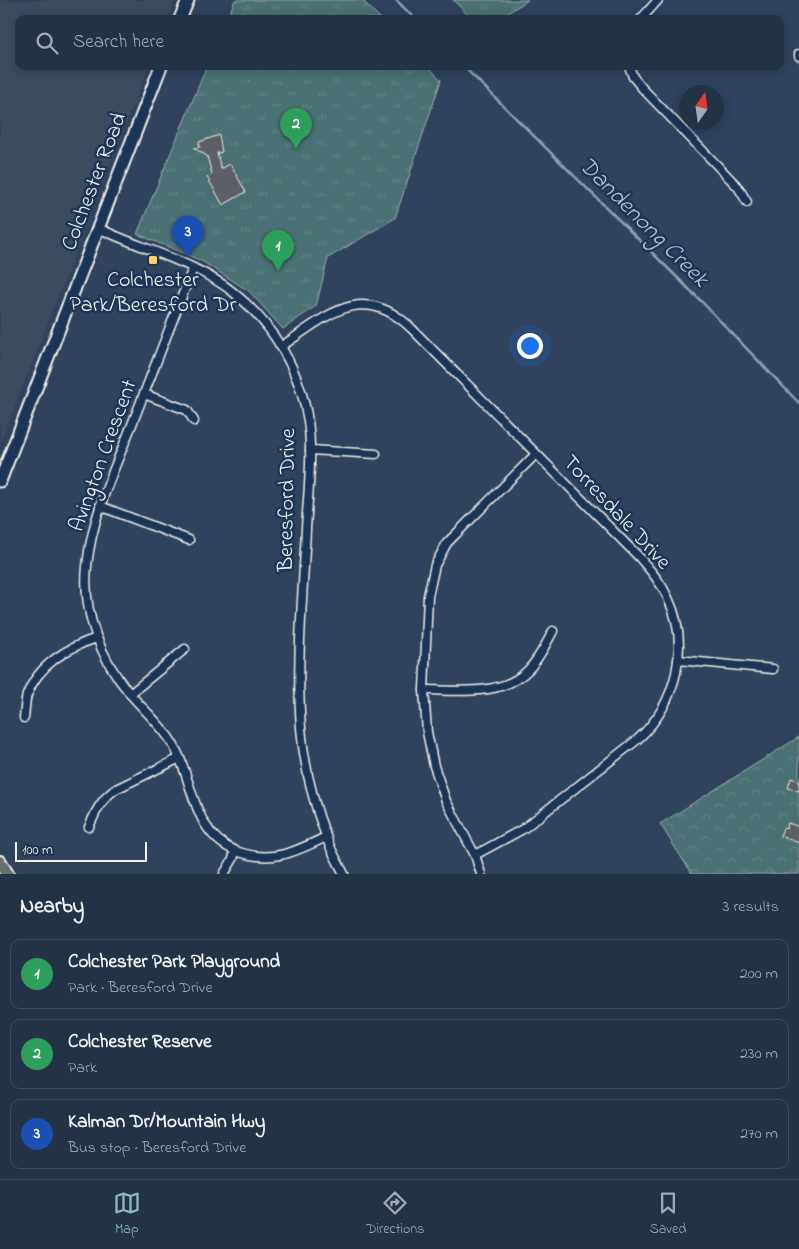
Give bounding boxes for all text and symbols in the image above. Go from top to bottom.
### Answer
search box [15,15,784,70]
icon: search [33,29,61,57]
text: Search here [73,29,164,56]
north arrow [679,85,724,130]
street label: Colchester Road [54,108,136,256]
pin: 2 [280,108,312,149]
water label: Dandenong Creek [570,150,717,297]
pin: 3 [172,216,204,257]
pin: 1 [262,230,294,271]
marker: Colchester Park/Beresford Dr [147,254,159,266]
place label: Colchester Park/Beresford Dr [69,265,237,322]
your location [517,333,543,359]
street label: Avington Crescent [62,375,147,537]
street label: Beresford Drive [271,428,305,573]
street label: Torresdale Drive [554,448,678,578]
scale bar [15,839,148,862]
text: 100 m [22,840,53,861]
text: Nearby [20,892,84,922]
text: 3 results [723,895,779,919]
text: Colchester Park Playground [68,949,280,976]
text: 1 [34,962,40,986]
text: 200 m [740,962,778,986]
text: Park · Beresford Drive [68,976,213,1000]
text: Colchester Reserve [68,1029,212,1056]
text: 2 [33,1042,41,1066]
text: 230 m [740,1042,778,1066]
text: Park [68,1056,97,1080]
text: Kalman Dr/Mountain Hwy [68,1109,265,1136]
text: 3 [34,1122,40,1146]
text: 270 m [740,1122,778,1146]
text: Bus stop · Beresford Drive [68,1136,246,1160]
tab: Map [113,1189,141,1240]
tab: Directions [366,1189,424,1240]
tab: Saved [650,1189,686,1240]

